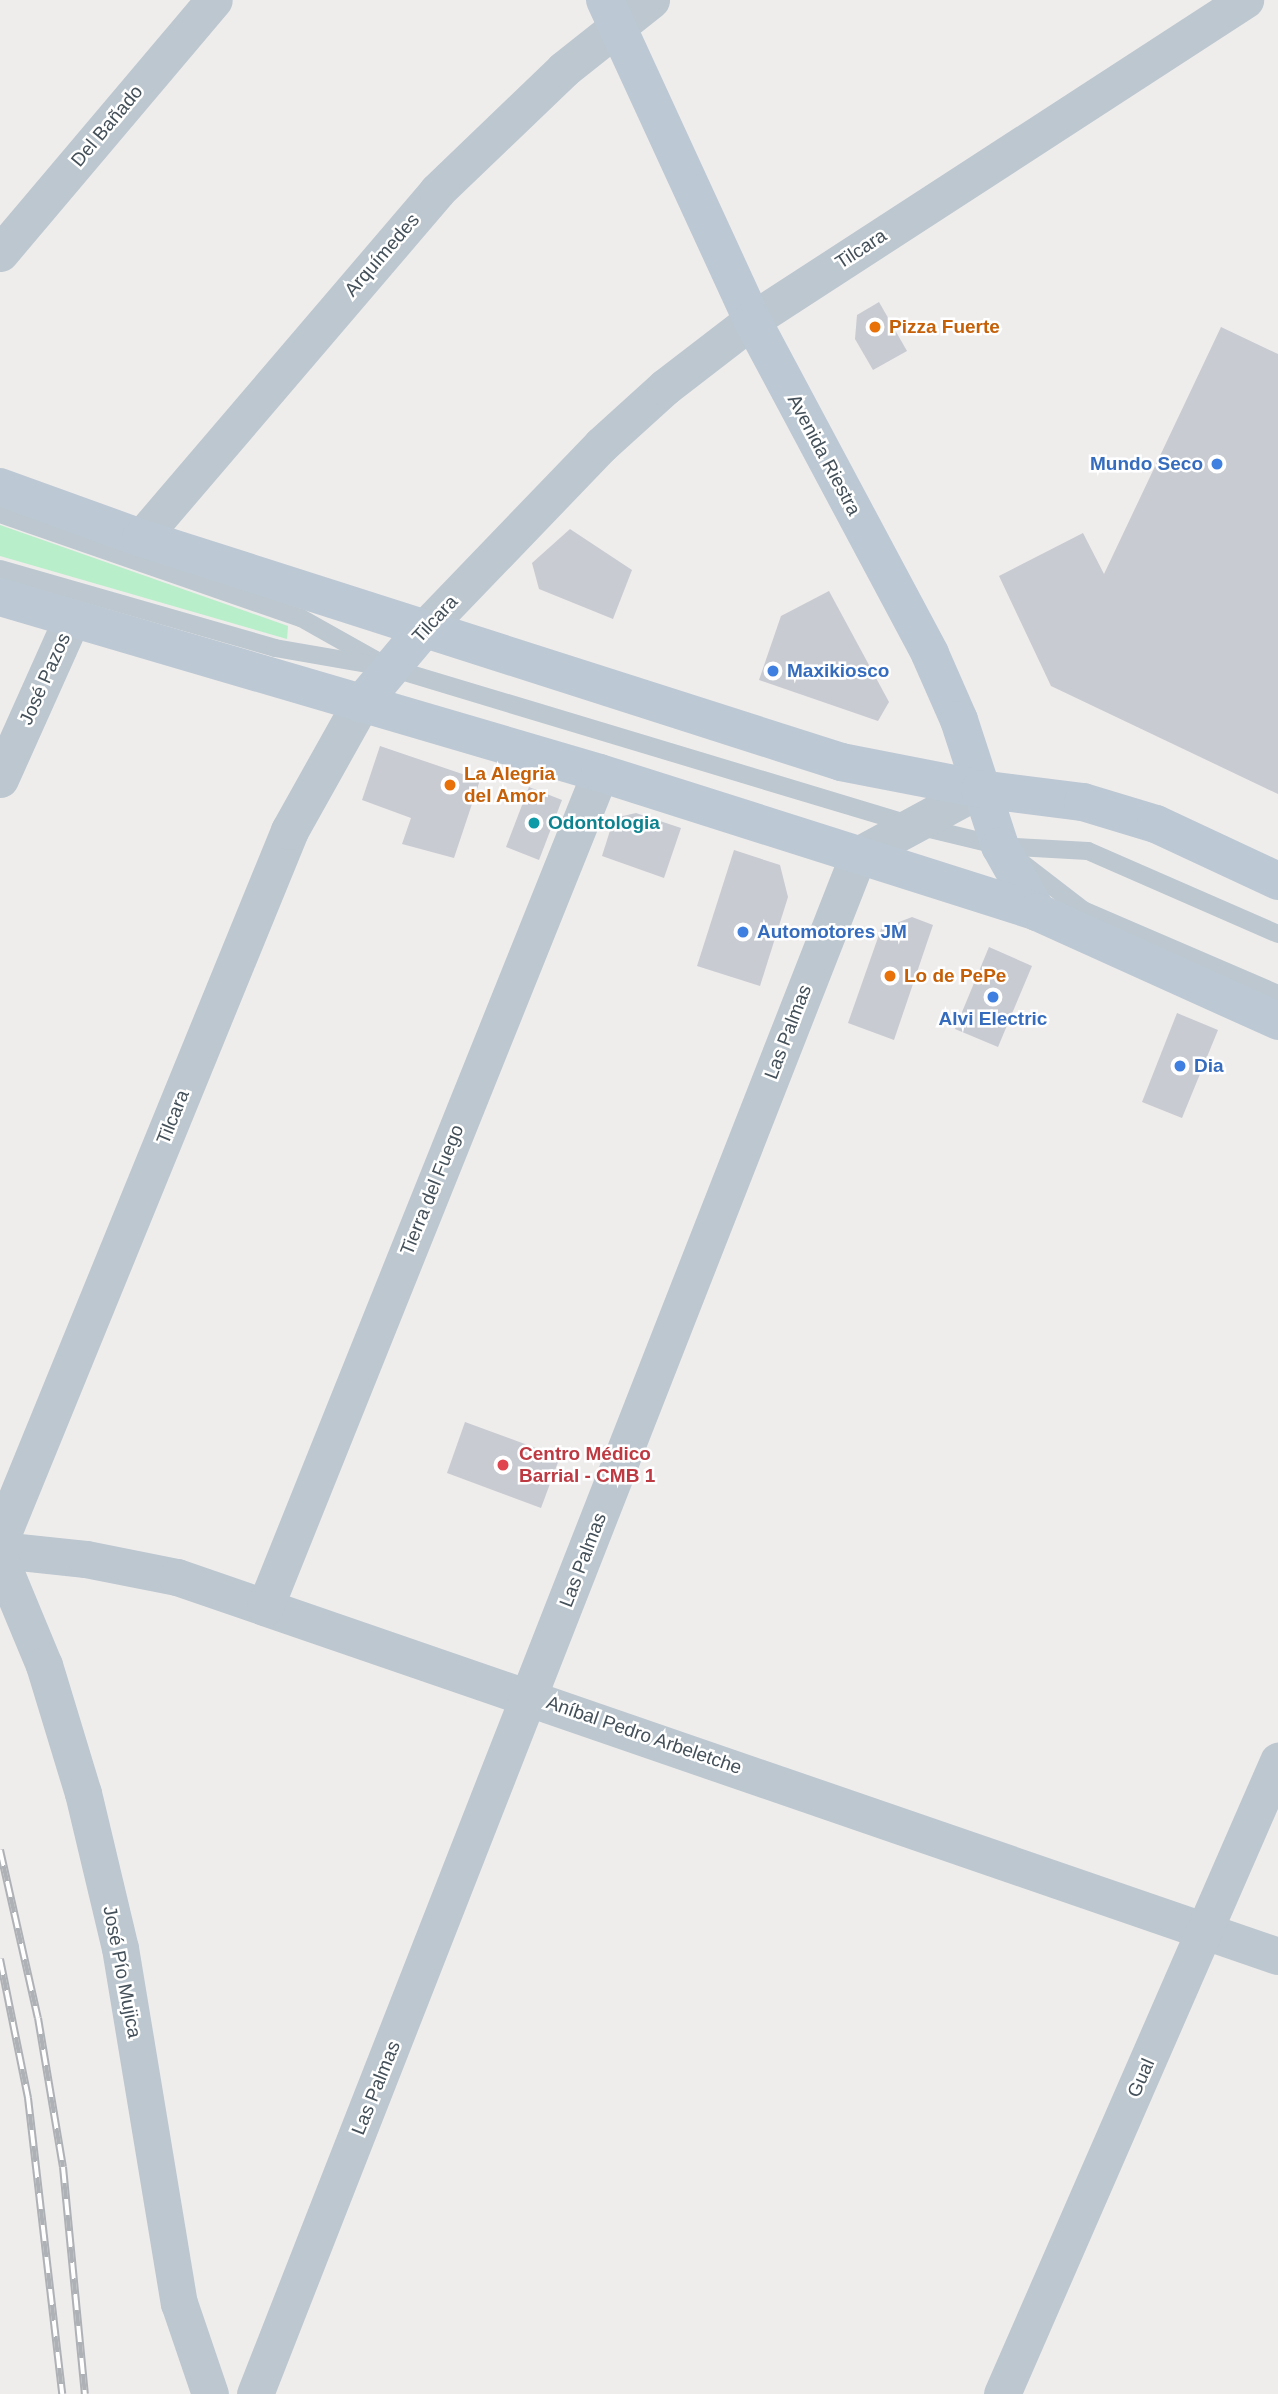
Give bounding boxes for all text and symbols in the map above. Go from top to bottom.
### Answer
street label: Del Bañado [66,81,148,171]
street label: Arquímedes [340,209,424,301]
street label: Tilcara [831,224,891,274]
place label: Pizza Fuerte [889,316,1000,338]
marker: Pizza Fuerte [867,319,883,335]
street label: Avenida Riestra [783,391,865,519]
place label: Mundo Seco [1090,453,1203,475]
marker: Mundo Seco [1209,456,1225,472]
street label: Tilcara [407,591,463,647]
street label: José Pazos [15,629,75,729]
place label: Maxikiosco [787,660,889,682]
marker: Maxikiosco [765,663,781,679]
place label: La Alegria del Amor [464,763,556,807]
marker: La Alegria del Amor [442,777,458,793]
place label: Odontologia [548,812,660,834]
marker: Odontologia [526,815,542,831]
place label: Automotores JM [757,921,907,943]
marker: Automotores JM [735,924,751,940]
place label: Lo de PePe [904,965,1006,987]
marker: Lo de PePe [882,968,898,984]
street label: Las Palmas [760,982,816,1082]
marker: Alvi Electric [985,989,1001,1005]
place label: Alvi Electric [939,1008,1047,1030]
place label: Dia [1194,1055,1224,1077]
marker: Dia [1172,1058,1188,1074]
street label: Tilcara [152,1087,194,1147]
street label: Tierra del Fuego [395,1121,469,1259]
place label: Centro Médico Barrial - CMB 1 [519,1443,655,1487]
marker: Centro Médico Barrial - CMB 1 [493,1455,513,1475]
street label: Las Palmas [555,1510,611,1610]
street label: Aníbal Pedro Arbeletche [543,1691,745,1779]
street label: José Pío Mujica [98,1904,146,2040]
street label: Las Palmas [347,2038,405,2138]
street label: Gual [1122,2055,1160,2101]

